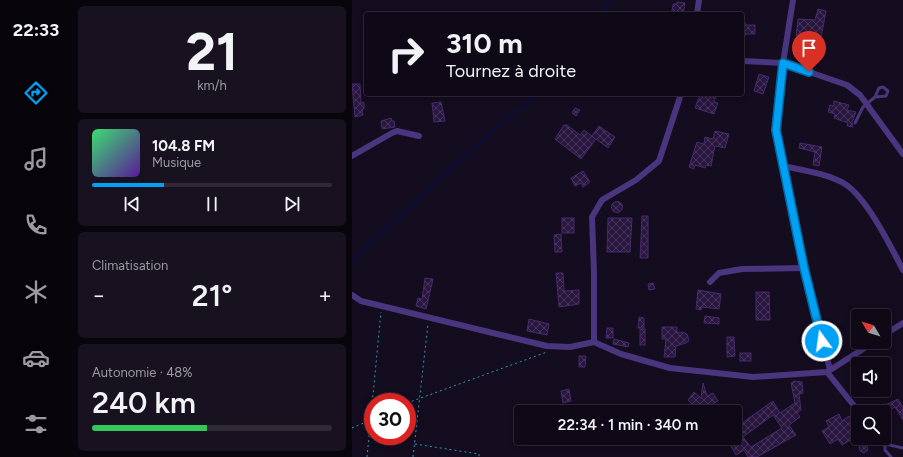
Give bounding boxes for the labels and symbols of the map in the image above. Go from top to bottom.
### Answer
pin [792,31,826,72]
north arrow [851,309,891,349]
position arrow [801,320,843,362]
speed limit sign: 30 [364,393,416,445]

